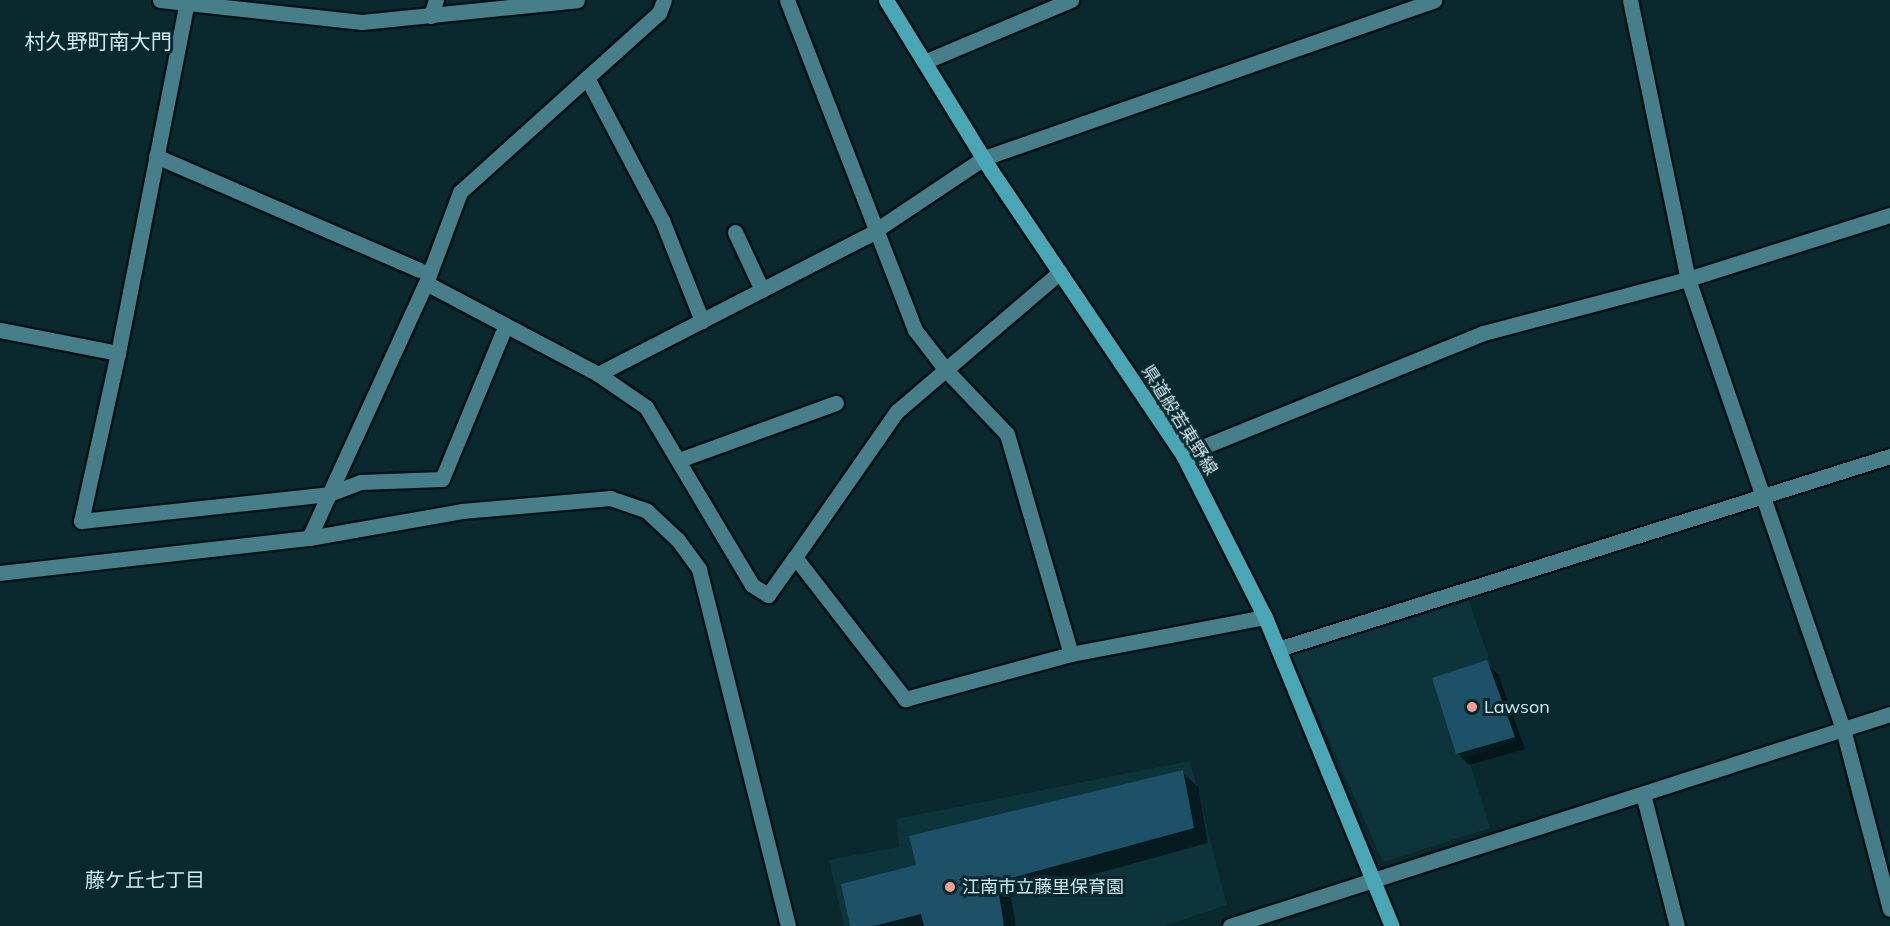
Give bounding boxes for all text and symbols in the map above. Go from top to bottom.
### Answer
district label: 村久野町南大門 [25,28,171,54]
street label: 県道般若東野線 [1136,361,1222,479]
place label: Lawson [1484,696,1550,718]
marker: Lawson [1465,700,1479,714]
district label: 藤ケ丘七丁目 [85,867,205,891]
place label: 江南市立藤里保育園 [962,876,1124,898]
marker: 江南市立藤里保育園 [943,880,957,894]

